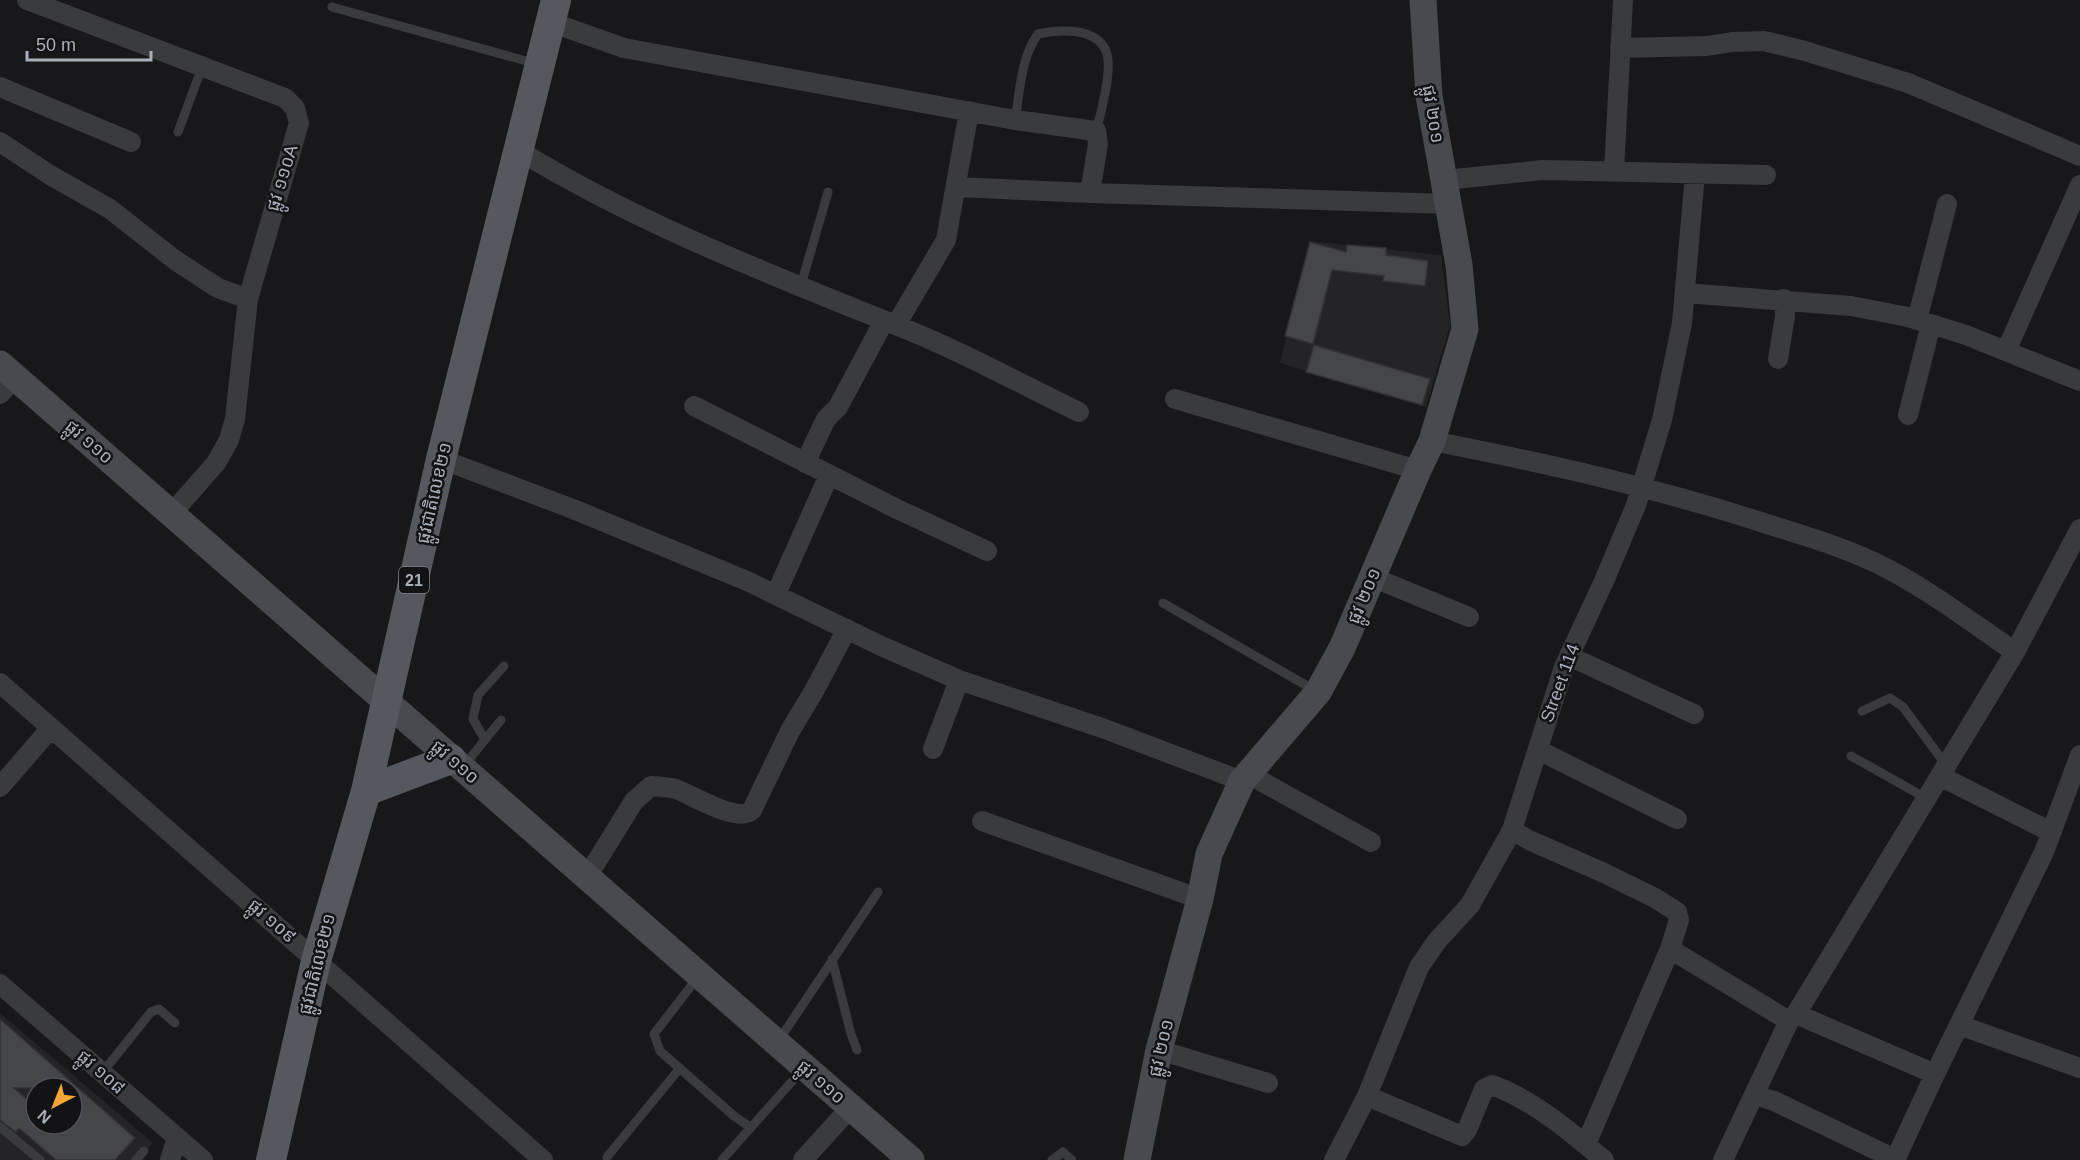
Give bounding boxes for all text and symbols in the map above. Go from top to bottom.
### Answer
scale bar [27,24,152,62]
text: 50 m [36,35,76,55]
street label: ផ្លូវ ២០១ [1412,83,1447,146]
street label: ផ្លូវ ១១០A [262,142,308,216]
street label: ផ្លូវ ១១០ [57,416,117,473]
street label: ផ្លូវជាតិលេខ២១ [413,440,462,547]
street label: ផ្លូវ ២០១ [1343,565,1390,629]
road number: 21 [399,567,429,593]
street label: Street 114 [1537,641,1583,725]
street label: ផ្លូវ ១១០ [423,736,483,793]
street label: ផ្លូវ ១០៩ [240,895,300,952]
street label: ផ្លូវជាតិលេខ២១ [295,911,345,1018]
street label: ផ្លូវ ២០១ [1145,1017,1184,1080]
street label: ផ្លូវ ១០៨ [69,1046,129,1103]
street label: ផ្លូវ ១១០ [789,1056,849,1113]
north arrow [24,1076,84,1136]
text: N [34,1107,54,1127]

